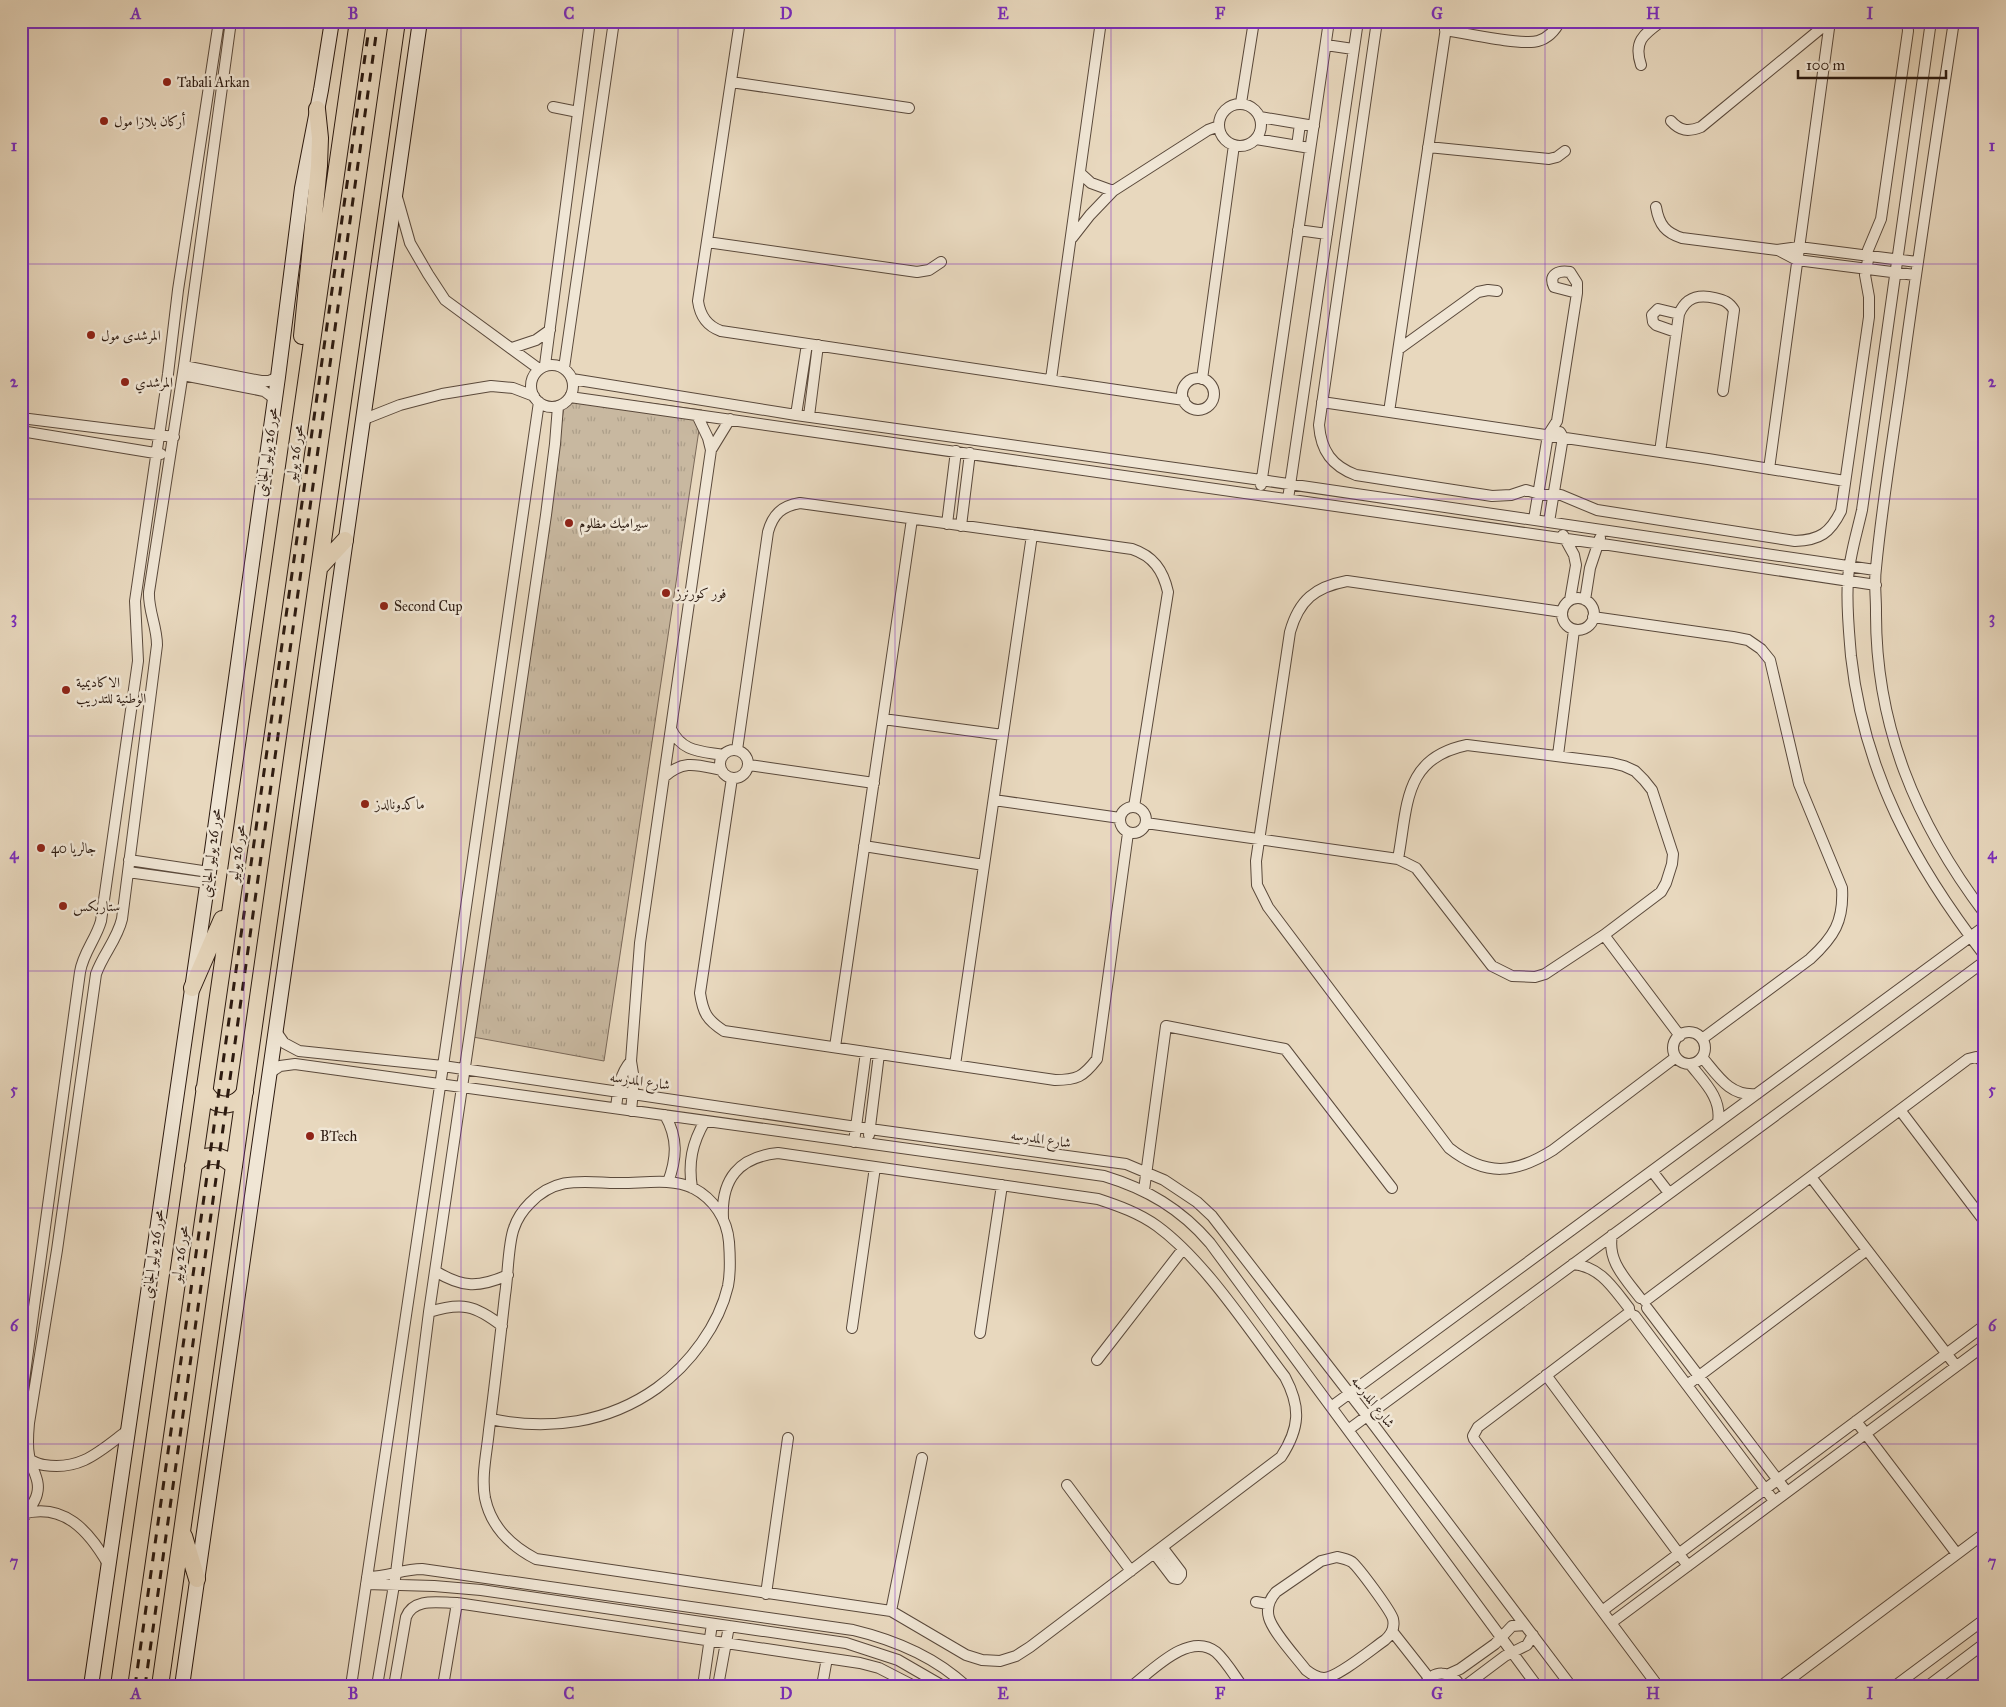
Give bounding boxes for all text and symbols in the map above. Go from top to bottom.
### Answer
text: A [130,4,142,23]
text: B [348,4,358,23]
text: C [564,4,575,23]
text: D [780,4,793,23]
text: E [997,4,1009,23]
text: F [1215,4,1226,23]
text: G [1431,4,1443,23]
text: H [1646,4,1660,23]
text: I [1867,4,1874,23]
scale bar [1798,48,1946,80]
text: 100 m [1806,56,1846,74]
place label: Tabali Arkan [177,74,250,91]
marker: Tabali Arkan [161,76,173,88]
place label: أركان بلازا مول [114,111,186,130]
marker: أركان بلازا مول [98,115,110,127]
text: 1 [11,136,18,155]
text: 1 [1989,136,1996,155]
place label: المرشدى مول [101,327,161,344]
marker: المرشدى مول [85,329,97,341]
text: 2 [10,372,19,391]
text: 2 [1988,372,1997,391]
place label: المرشدي [135,374,173,394]
marker: المرشدي [119,376,131,388]
street label: محور 26 يوليو الجانبى [252,406,284,498]
street label: محور 26 يوليو [282,423,307,484]
place label: سيراميك مظلوم [579,515,649,536]
marker: سيراميك مظلوم [563,517,575,529]
place label: فور كورنرز [674,585,726,602]
marker: فور كورنرز [660,587,672,599]
place label: Second Cup [394,598,463,615]
marker: Second Cup [378,600,390,612]
text: 3 [11,608,17,628]
text: 3 [1989,608,1995,628]
place label: الاكاديمية الوطنية للتدريب [76,674,146,708]
marker: الاكاديمية الوطنية للتدريب [60,684,72,696]
place label: ماكدونالدز [373,796,425,813]
marker: ماكدونالدز [359,798,371,810]
street label: محور 26 يوليو الجانبى [197,807,227,899]
street label: محور 26 يوليو [224,823,249,884]
place label: جالريا 40 [51,840,96,857]
marker: جالريا 40 [35,842,47,854]
text: 4 [10,844,20,864]
text: 4 [1988,844,1998,864]
place label: ستاربكس [73,898,120,916]
marker: ستاربكس [57,900,69,912]
street label: شارع المدرسه [608,1068,671,1097]
text: 5 [10,1080,18,1099]
text: 5 [1988,1080,1996,1099]
street label: شارع المدرسه [1009,1126,1072,1155]
place label: BTech [320,1128,357,1145]
marker: BTech [304,1130,316,1142]
street label: محور 26 يوليو الجانبى [138,1208,170,1300]
street label: محور 26 يوليو [167,1224,192,1285]
text: 6 [10,1316,19,1335]
text: 6 [1988,1316,1997,1335]
street label: شارع المدرسه [1345,1373,1398,1433]
text: 7 [10,1552,19,1571]
text: 7 [1988,1552,1997,1571]
text: A [130,1684,142,1703]
text: B [348,1684,358,1703]
text: C [564,1684,575,1703]
text: D [780,1684,793,1703]
text: E [997,1684,1009,1703]
text: F [1215,1684,1226,1703]
text: G [1431,1684,1443,1703]
text: H [1646,1684,1660,1703]
text: I [1867,1684,1874,1703]

